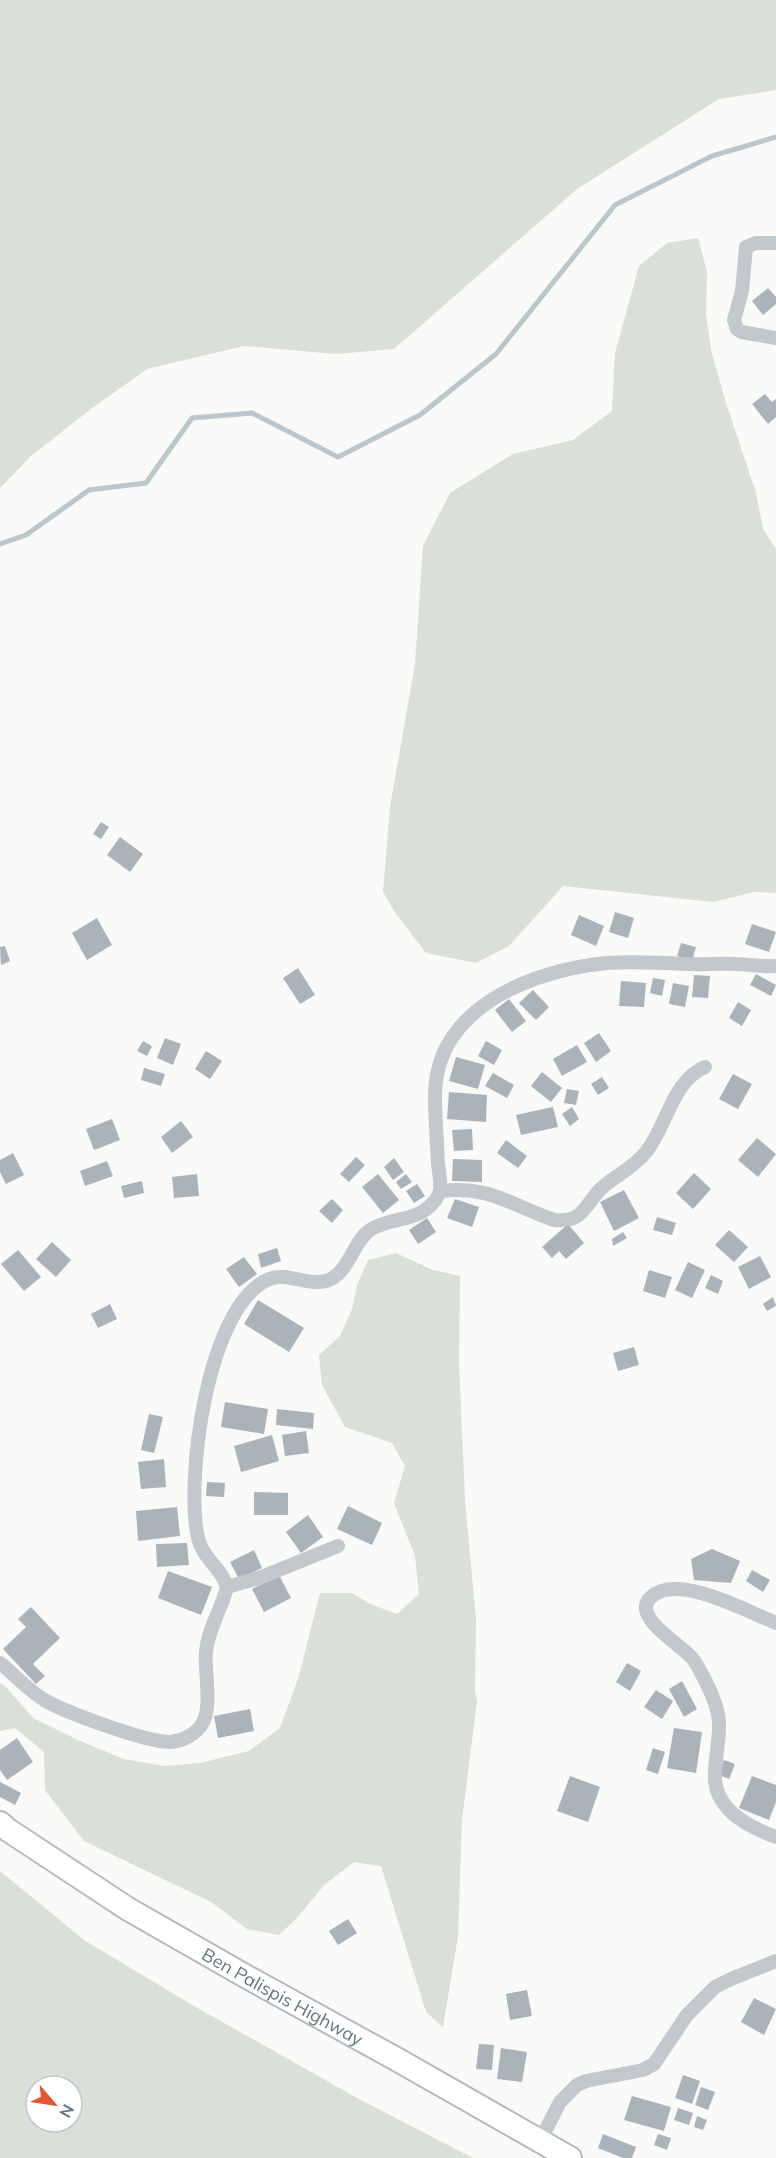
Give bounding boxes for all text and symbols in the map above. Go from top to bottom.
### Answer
street label: Ben Palispis Highway [198,1942,368,2050]
north arrow [24,2074,84,2134]
text: N [55,2101,79,2121]

